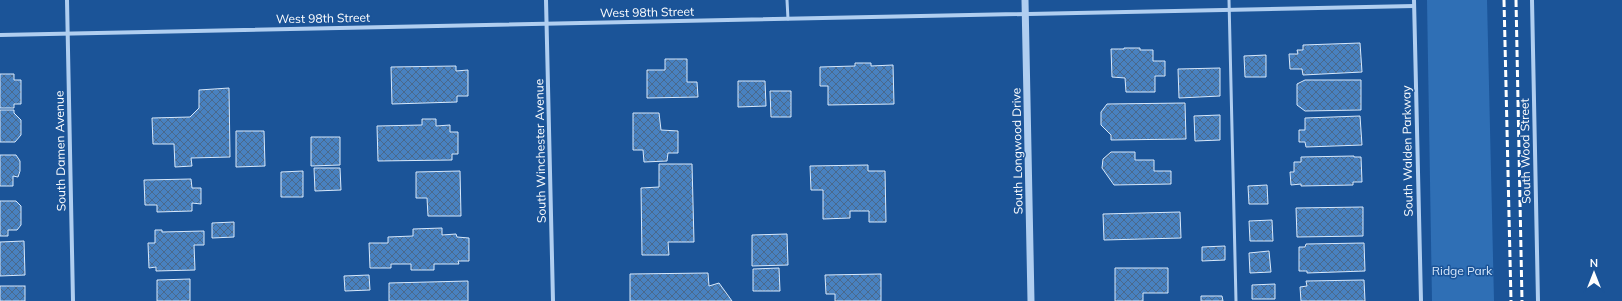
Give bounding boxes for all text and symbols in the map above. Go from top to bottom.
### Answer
street label: West 98th Street [600,4,694,20]
street label: West 98th Street [276,10,370,26]
street label: South Winchester Avenue [531,79,549,223]
street label: South Walden Parkway [1398,85,1416,217]
street label: South Longwood Drive [1008,88,1026,214]
street label: South Damen Avenue [51,90,69,212]
street label: South Wood Street [1517,98,1533,204]
north arrow [1574,253,1614,293]
text: N [1590,256,1598,270]
park label: Ridge Park [1432,263,1493,278]

